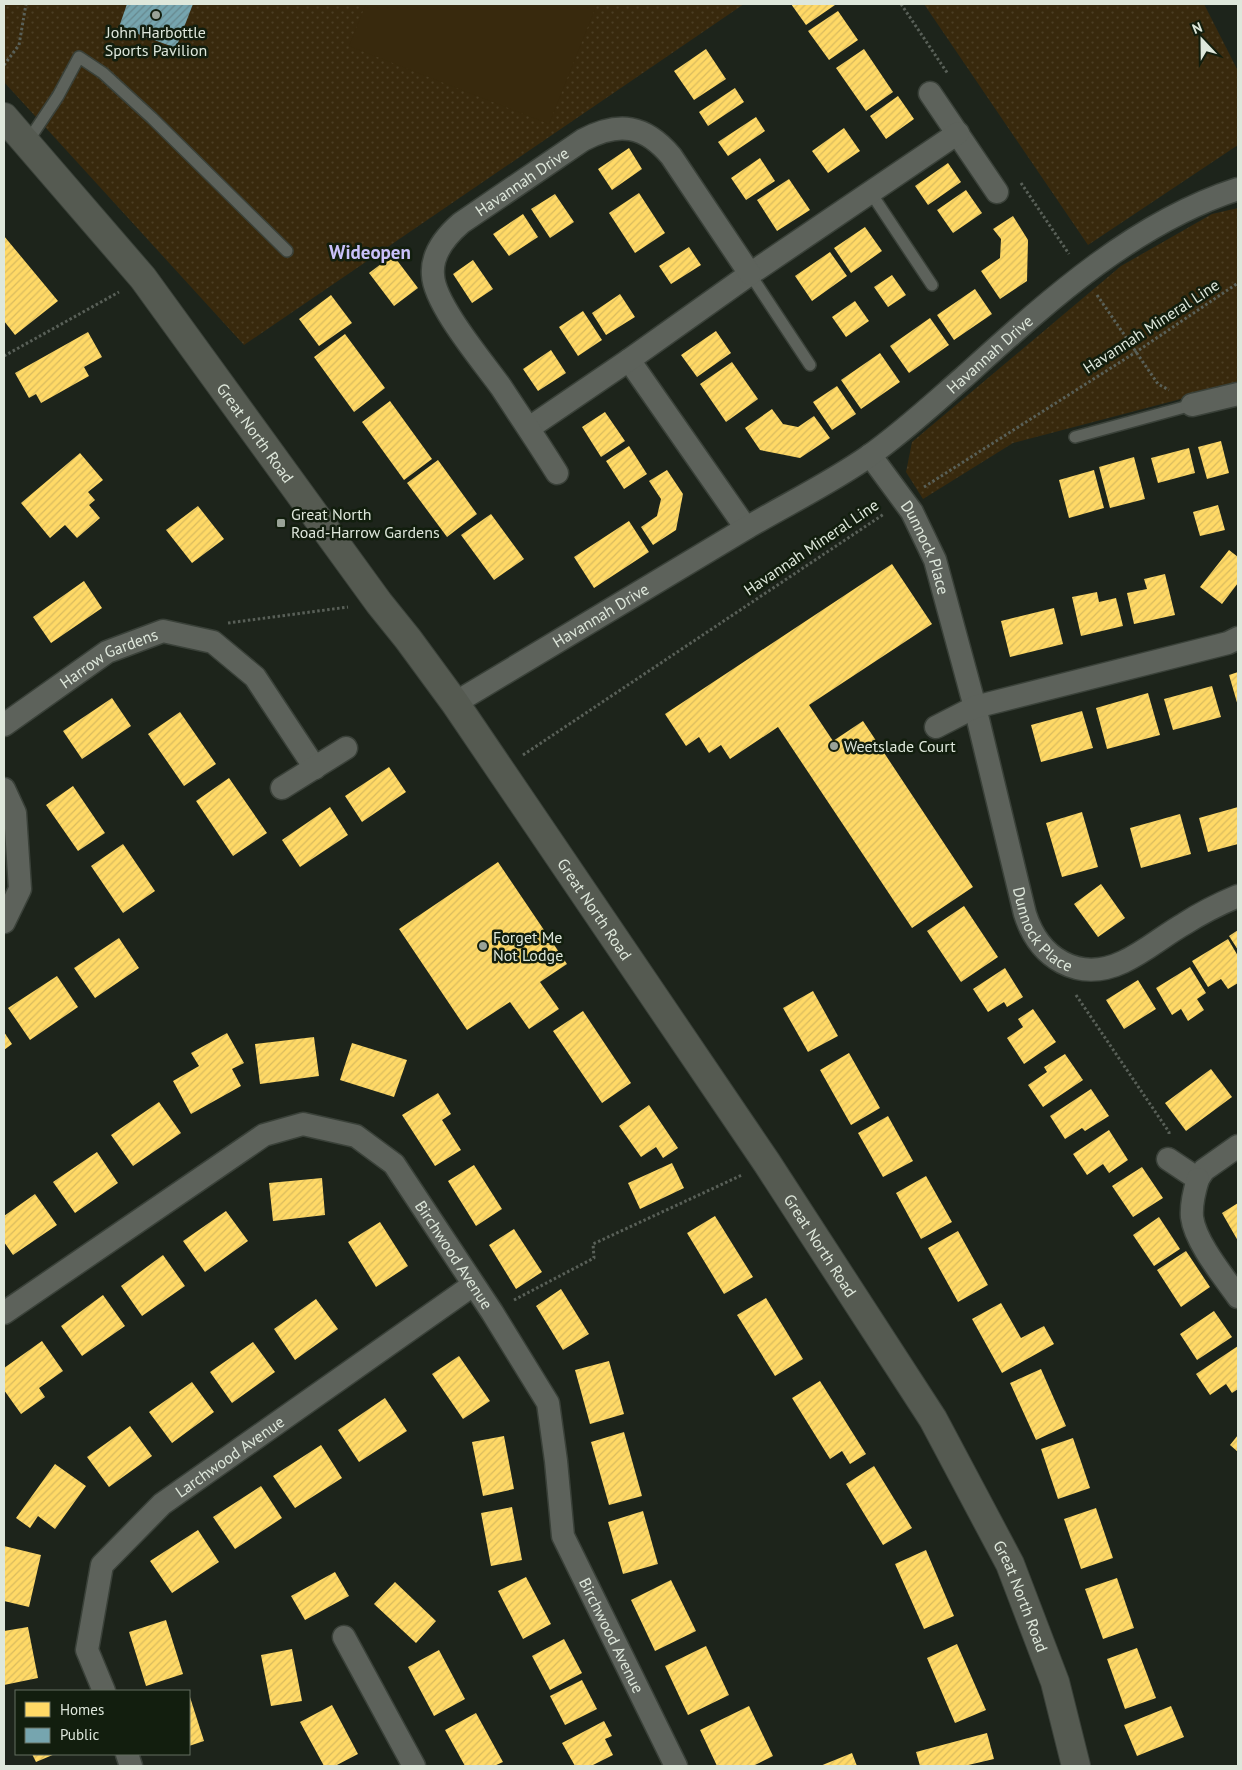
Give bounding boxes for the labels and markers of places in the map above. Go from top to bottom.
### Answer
marker: John Harbottle Sports Pavilion [150,9,162,21]
place label: John Harbottle Sports Pavilion [105,22,207,60]
place label: Great North Road-Harrow Gardens [291,504,440,542]
marker: Great North Road-Harrow Gardens [275,517,287,529]
place label: Weetslade Court [844,736,956,756]
marker: Weetslade Court [828,740,840,752]
place label: Forget Me Not Lodge [493,927,563,965]
marker: Forget Me Not Lodge [477,940,489,952]

